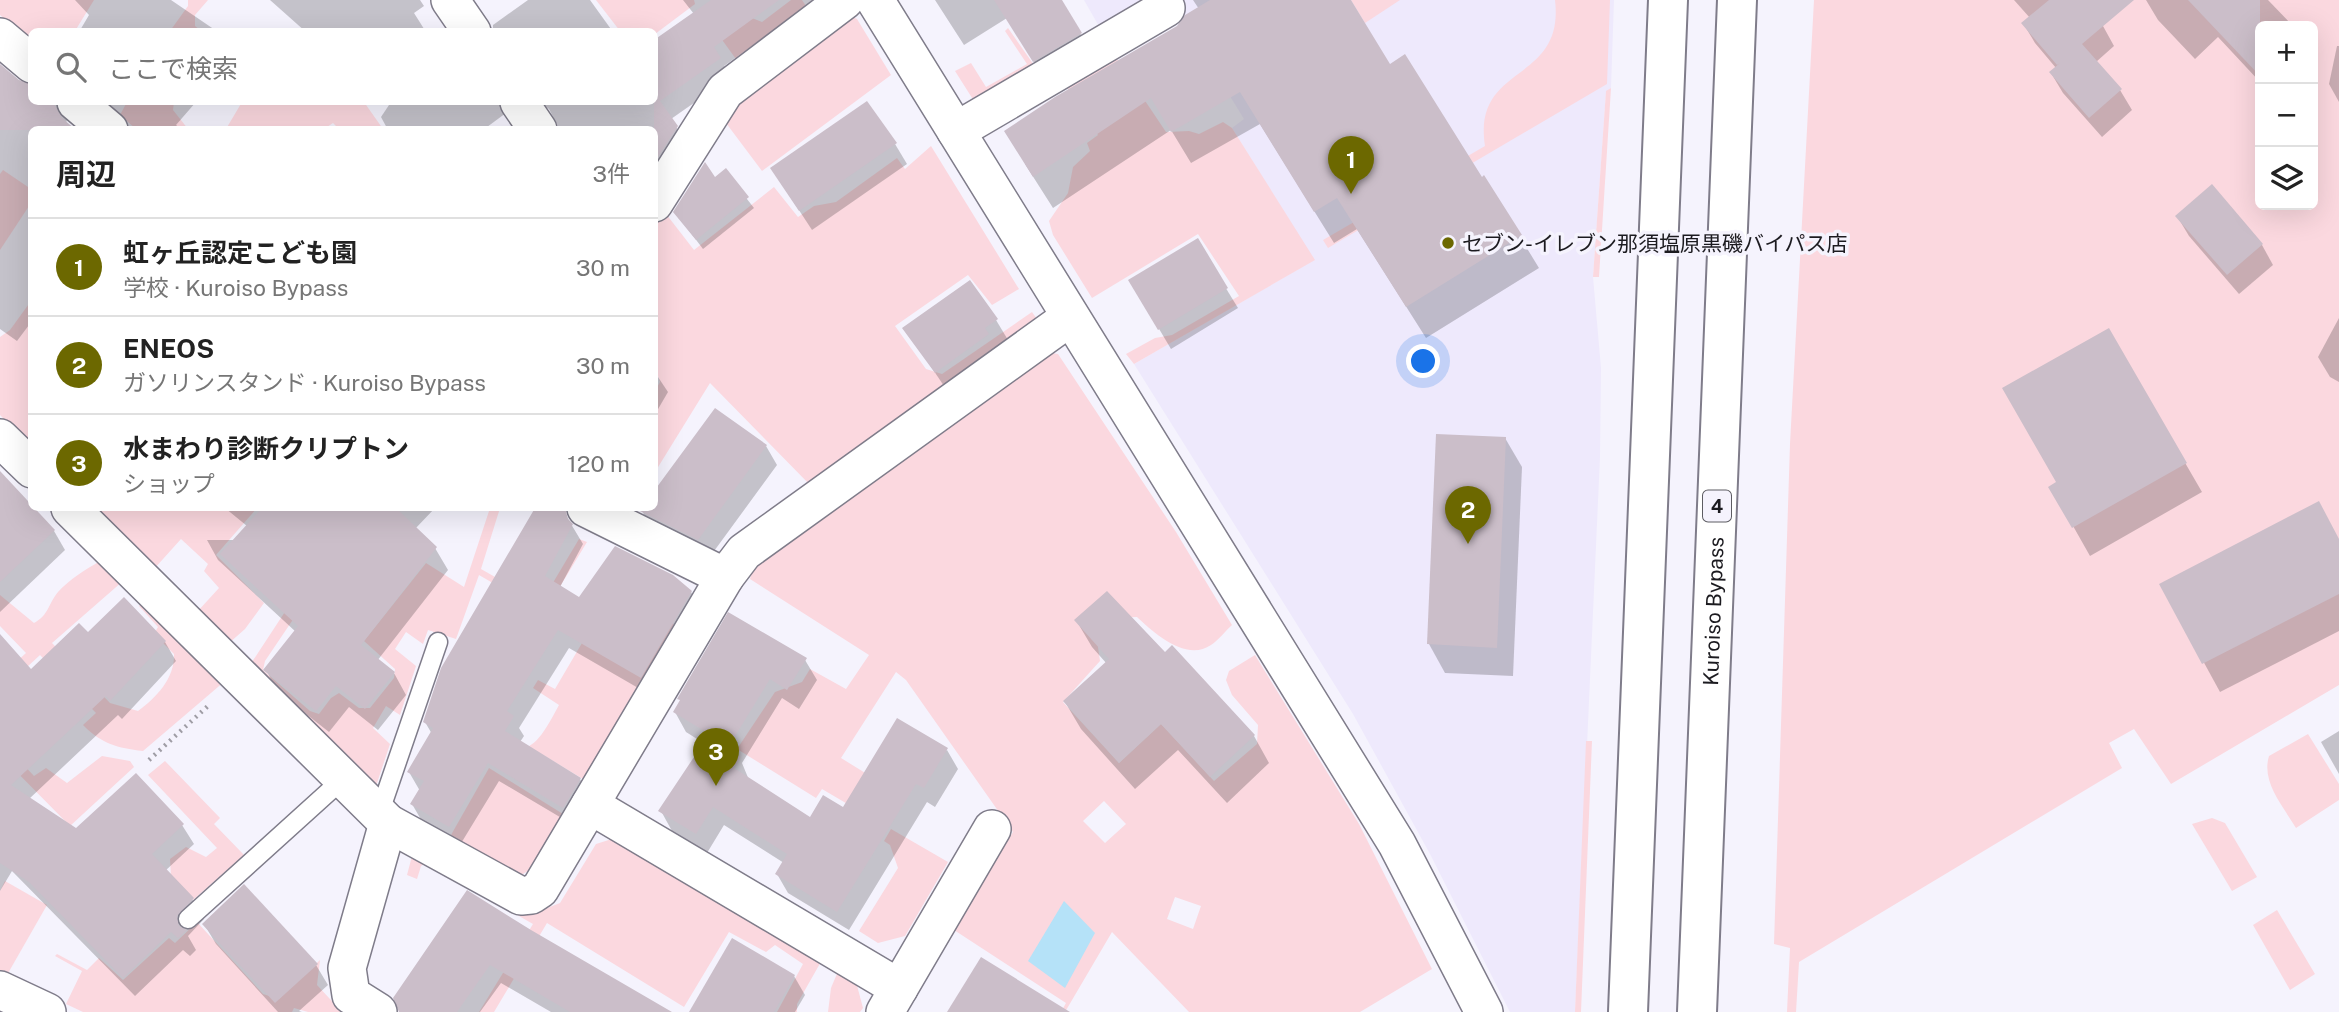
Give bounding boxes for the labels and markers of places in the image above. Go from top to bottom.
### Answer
pin: 1 [1328,136,1374,194]
place label: セブン-イレブン那須塩原黒磯バイパス店 [1462,231,1848,256]
marker: セブン-イレブン那須塩原黒磯バイパス店 [1440,235,1456,251]
pin: 2 [1445,486,1491,544]
pin: 3 [693,728,739,786]

